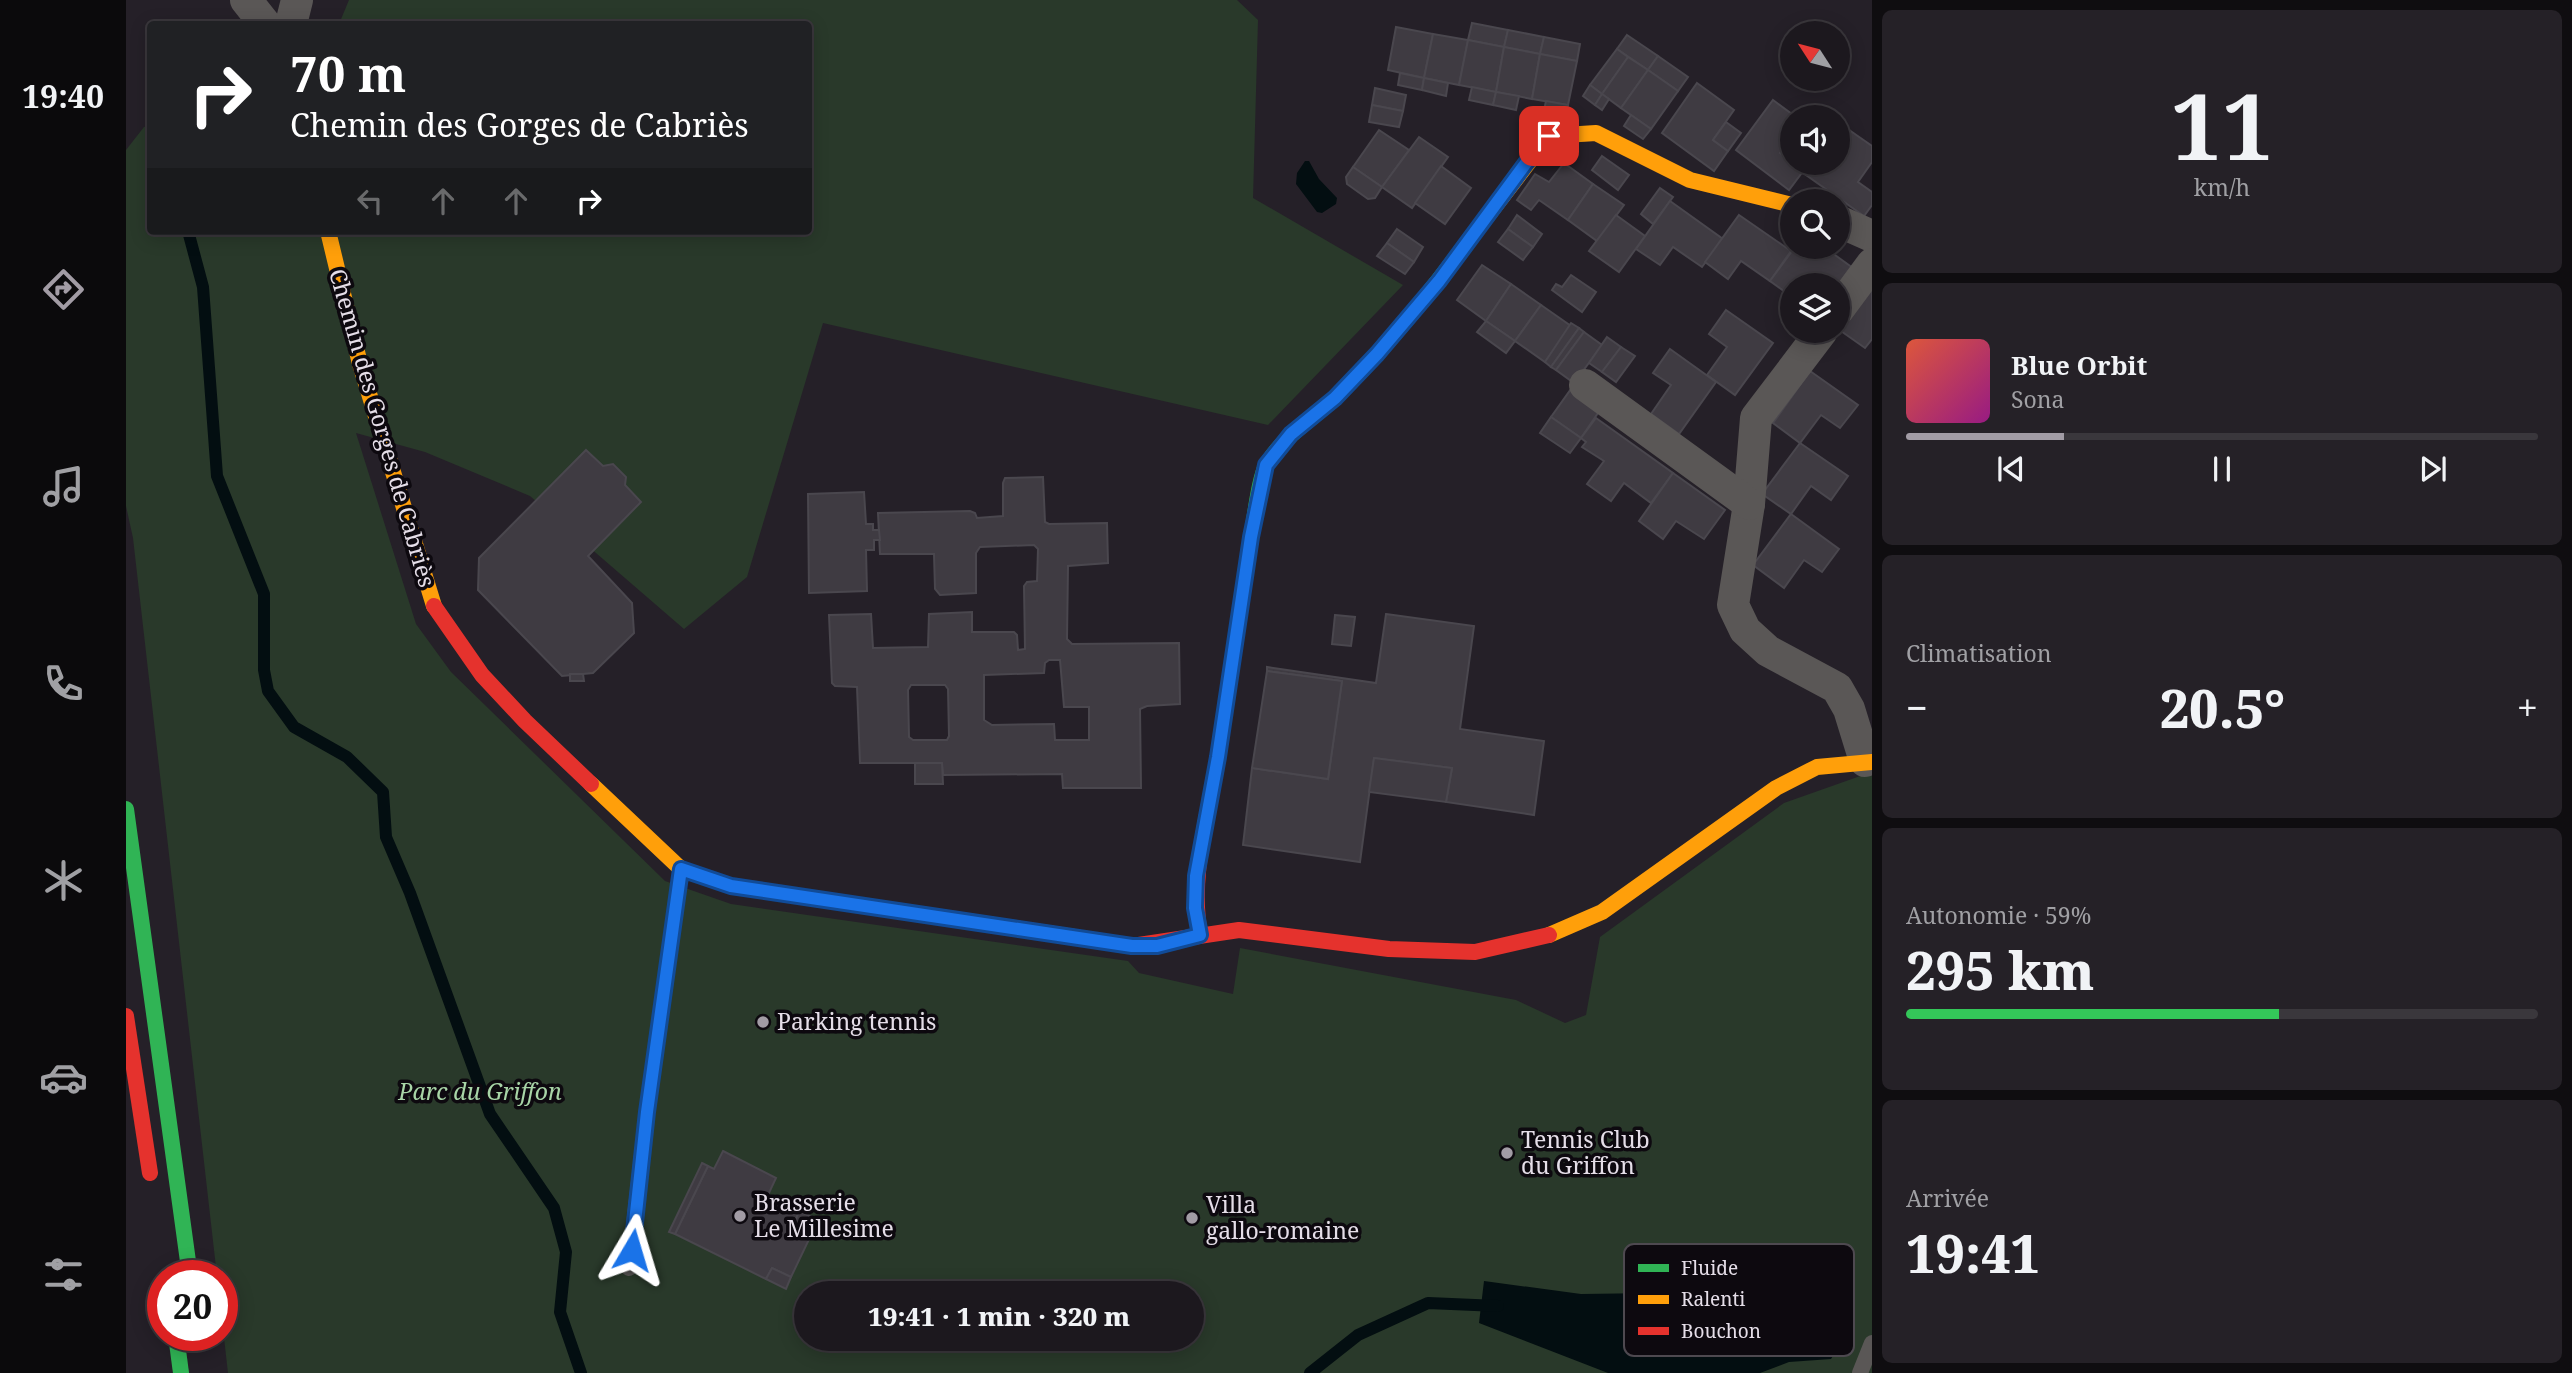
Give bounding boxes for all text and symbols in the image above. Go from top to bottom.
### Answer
north arrow [1780,21,1850,91]
map controls [1780,21,1850,343]
text: 70 m [290,40,406,106]
icon: right [175,49,266,140]
text: 11 [2171,63,2273,187]
text: 19:40 [22,74,104,117]
text: Chemin des Gorges de Cabriès [290,103,749,146]
button: sound [1780,105,1850,175]
pin [1519,106,1579,166]
icon: arrive [1530,117,1568,155]
text: km/h [2194,171,2250,203]
icon: left [351,182,389,220]
icon: ahead [424,182,462,220]
icon: ahead [497,182,535,220]
icon: right [570,182,608,220]
button: search [1780,189,1850,259]
icon: directions [39,265,88,314]
street label: Chemin des Gorges de Cabriès [322,265,444,591]
button: layers [1780,273,1850,343]
text: Blue Orbit [2011,347,2147,383]
text: Sona [2011,383,2065,415]
icon: previous [1992,450,2030,488]
icon: pause [2203,450,2241,488]
icon: next [2414,450,2452,488]
icon: music [39,462,88,511]
text: Climatisation [1906,637,2052,669]
icon: phone [39,659,88,708]
text: 20.5° [2160,672,2285,743]
text: − [1906,681,1928,733]
text: + [2517,681,2538,733]
icon: climate [39,856,88,905]
text: Autonomie · 59% [1906,899,2091,931]
text: 295 km [1906,934,2094,1005]
place label: Parking tennis [777,1005,936,1037]
marker: Parking tennis [755,1014,771,1030]
icon: car [39,1053,88,1102]
park label: Parc du Griffon [397,1075,562,1107]
place label: Tennis Club du Griffon [1521,1123,1650,1181]
marker: Tennis Club du Griffon [1499,1145,1515,1161]
text: Arrivée [1906,1182,1989,1214]
place label: Brasserie Le Millesime [754,1186,894,1244]
place label: Villa gallo-romaine [1206,1188,1359,1246]
marker: Brasserie Le Millesime [732,1208,748,1224]
marker: Villa gallo-romaine [1184,1210,1200,1226]
position arrow [595,1213,669,1287]
text: 19:41 [1906,1217,2040,1288]
legend [1624,1244,1854,1356]
icon: filters [39,1250,88,1299]
text: Fluide [1681,1255,1738,1281]
speed limit sign: 20 [147,1260,238,1351]
text: Ralenti [1681,1286,1745,1312]
text: 19:41 · 1 min · 320 m [868,1298,1130,1334]
text: Bouchon [1681,1318,1761,1344]

